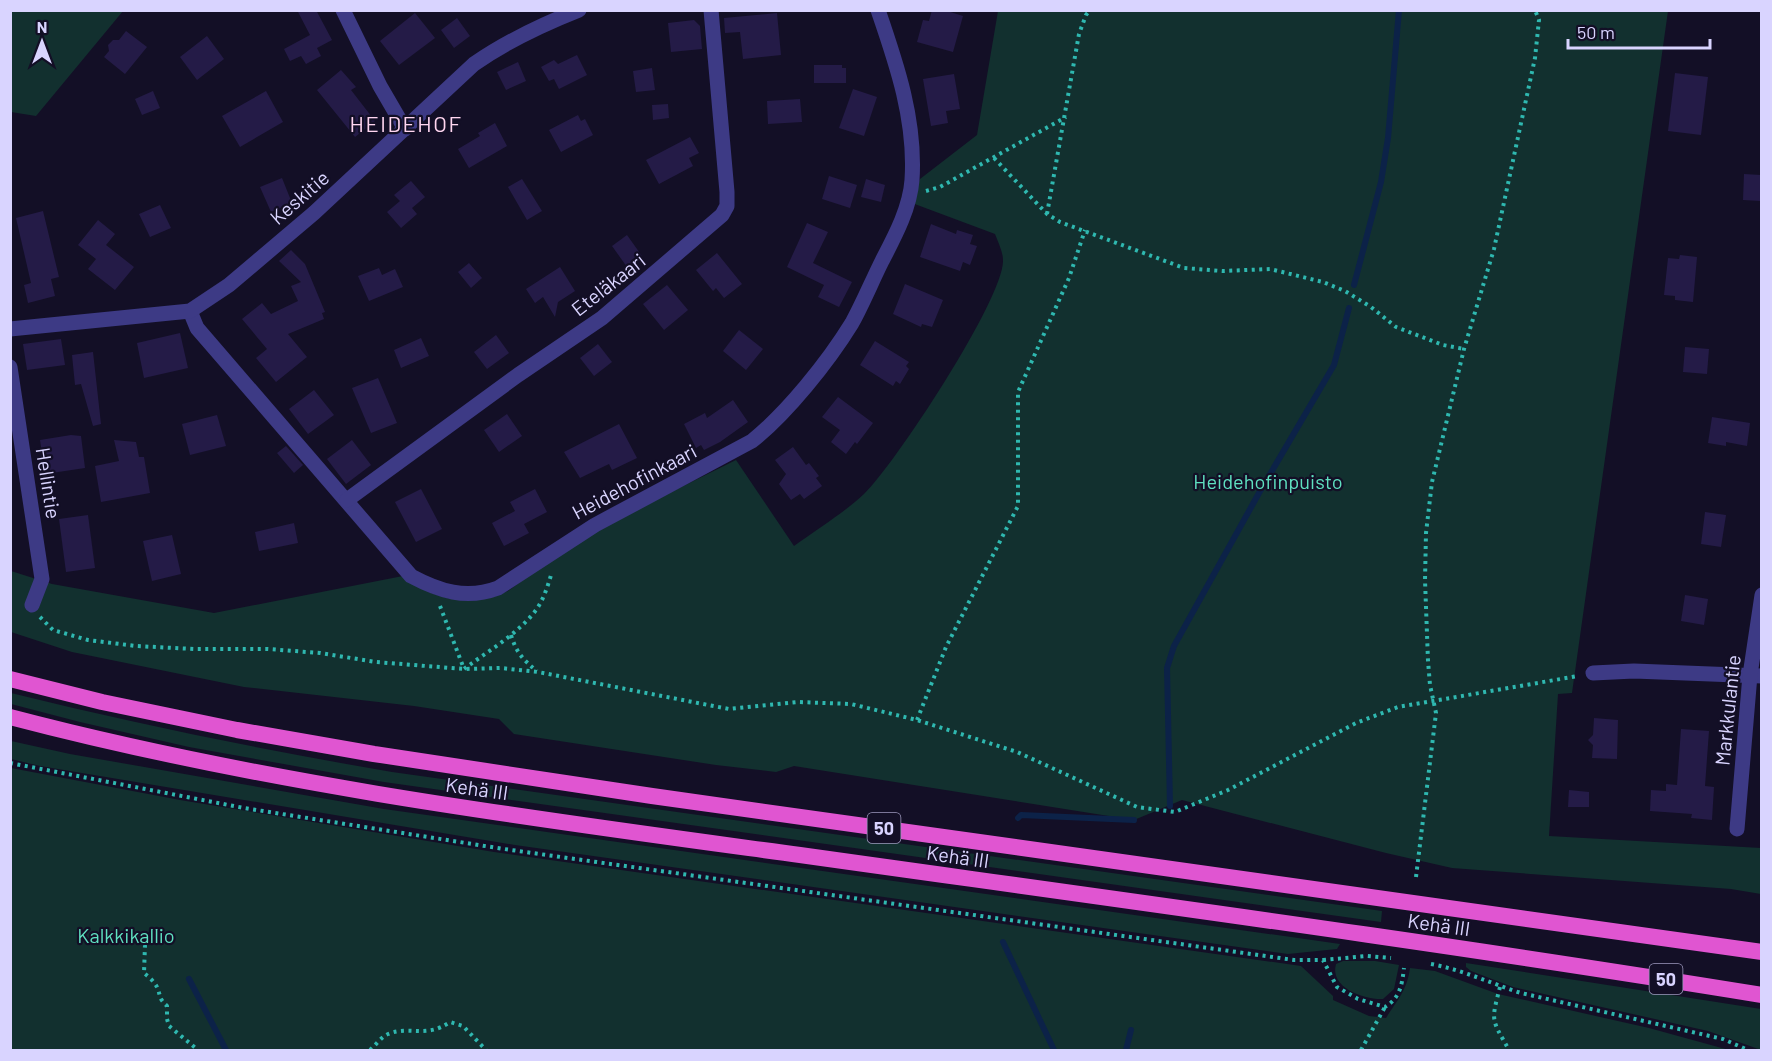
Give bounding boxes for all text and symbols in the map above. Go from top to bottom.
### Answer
north arrow [12,12,72,72]
scale bar [1568,12,1710,50]
text: N [37,17,47,36]
text: 50 m [1577,21,1615,43]
district label: HEIDEHOF [350,110,462,136]
street label: Keskitie [265,165,333,229]
street label: Eteläkaari [566,248,650,320]
street label: Heidehofinkaari [568,438,700,524]
street label: Hellintie [32,446,66,520]
park label: Heidehofinpuisto [1193,469,1343,493]
street label: Markkulantie [1709,653,1745,767]
street label: Kehä III [444,772,510,804]
road number: 50 [868,813,900,843]
street label: Kehä III [925,840,991,872]
street label: Kehä III [1406,908,1472,940]
park label: Kalkkikallio [77,923,175,947]
road number: 50 [1650,964,1682,994]

